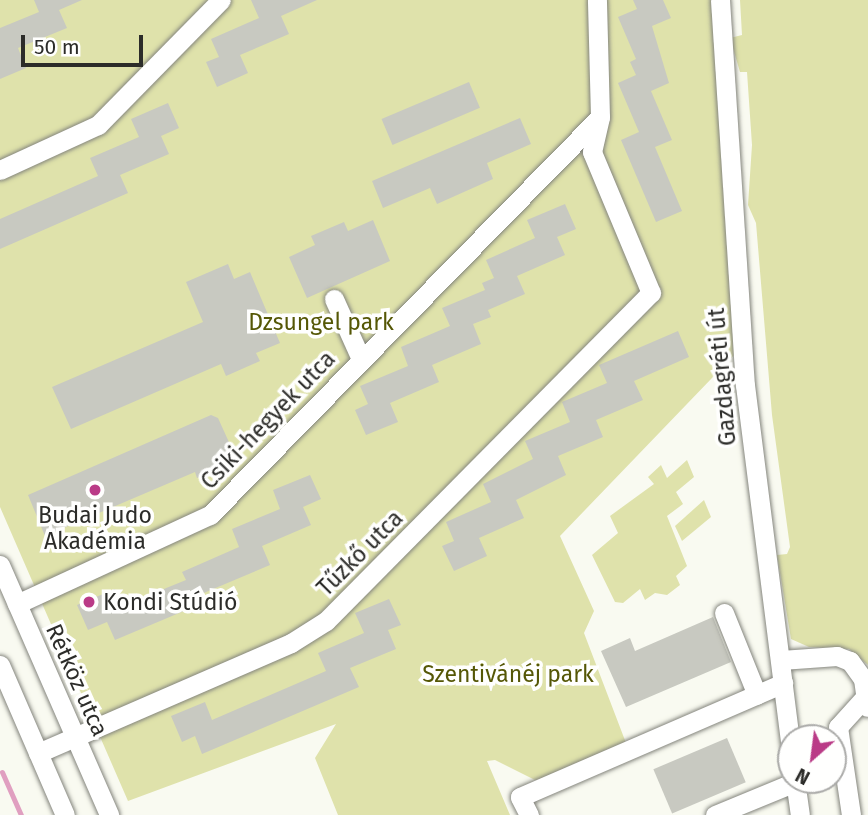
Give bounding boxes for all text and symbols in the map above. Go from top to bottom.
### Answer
scale bar [24,21,147,65]
text: 50 m [34,34,80,60]
street label: Gazdagréti út [702,307,742,447]
park label: Dzsungel park [248,308,394,336]
street label: Csiki-hegyek utca [195,345,341,495]
marker: Budai Judo Akadémia [87,482,103,498]
place label: Budai Judo Akadémia [38,501,152,555]
street label: Tűzkő utca [311,504,409,602]
place label: Kondi Stúdió [103,588,237,616]
marker: Kondi Stúdió [81,594,97,610]
street label: Rétköz utca [40,620,114,740]
park label: Szentivánéj park [422,660,594,688]
north arrow [777,724,847,794]
text: N [792,763,814,789]

